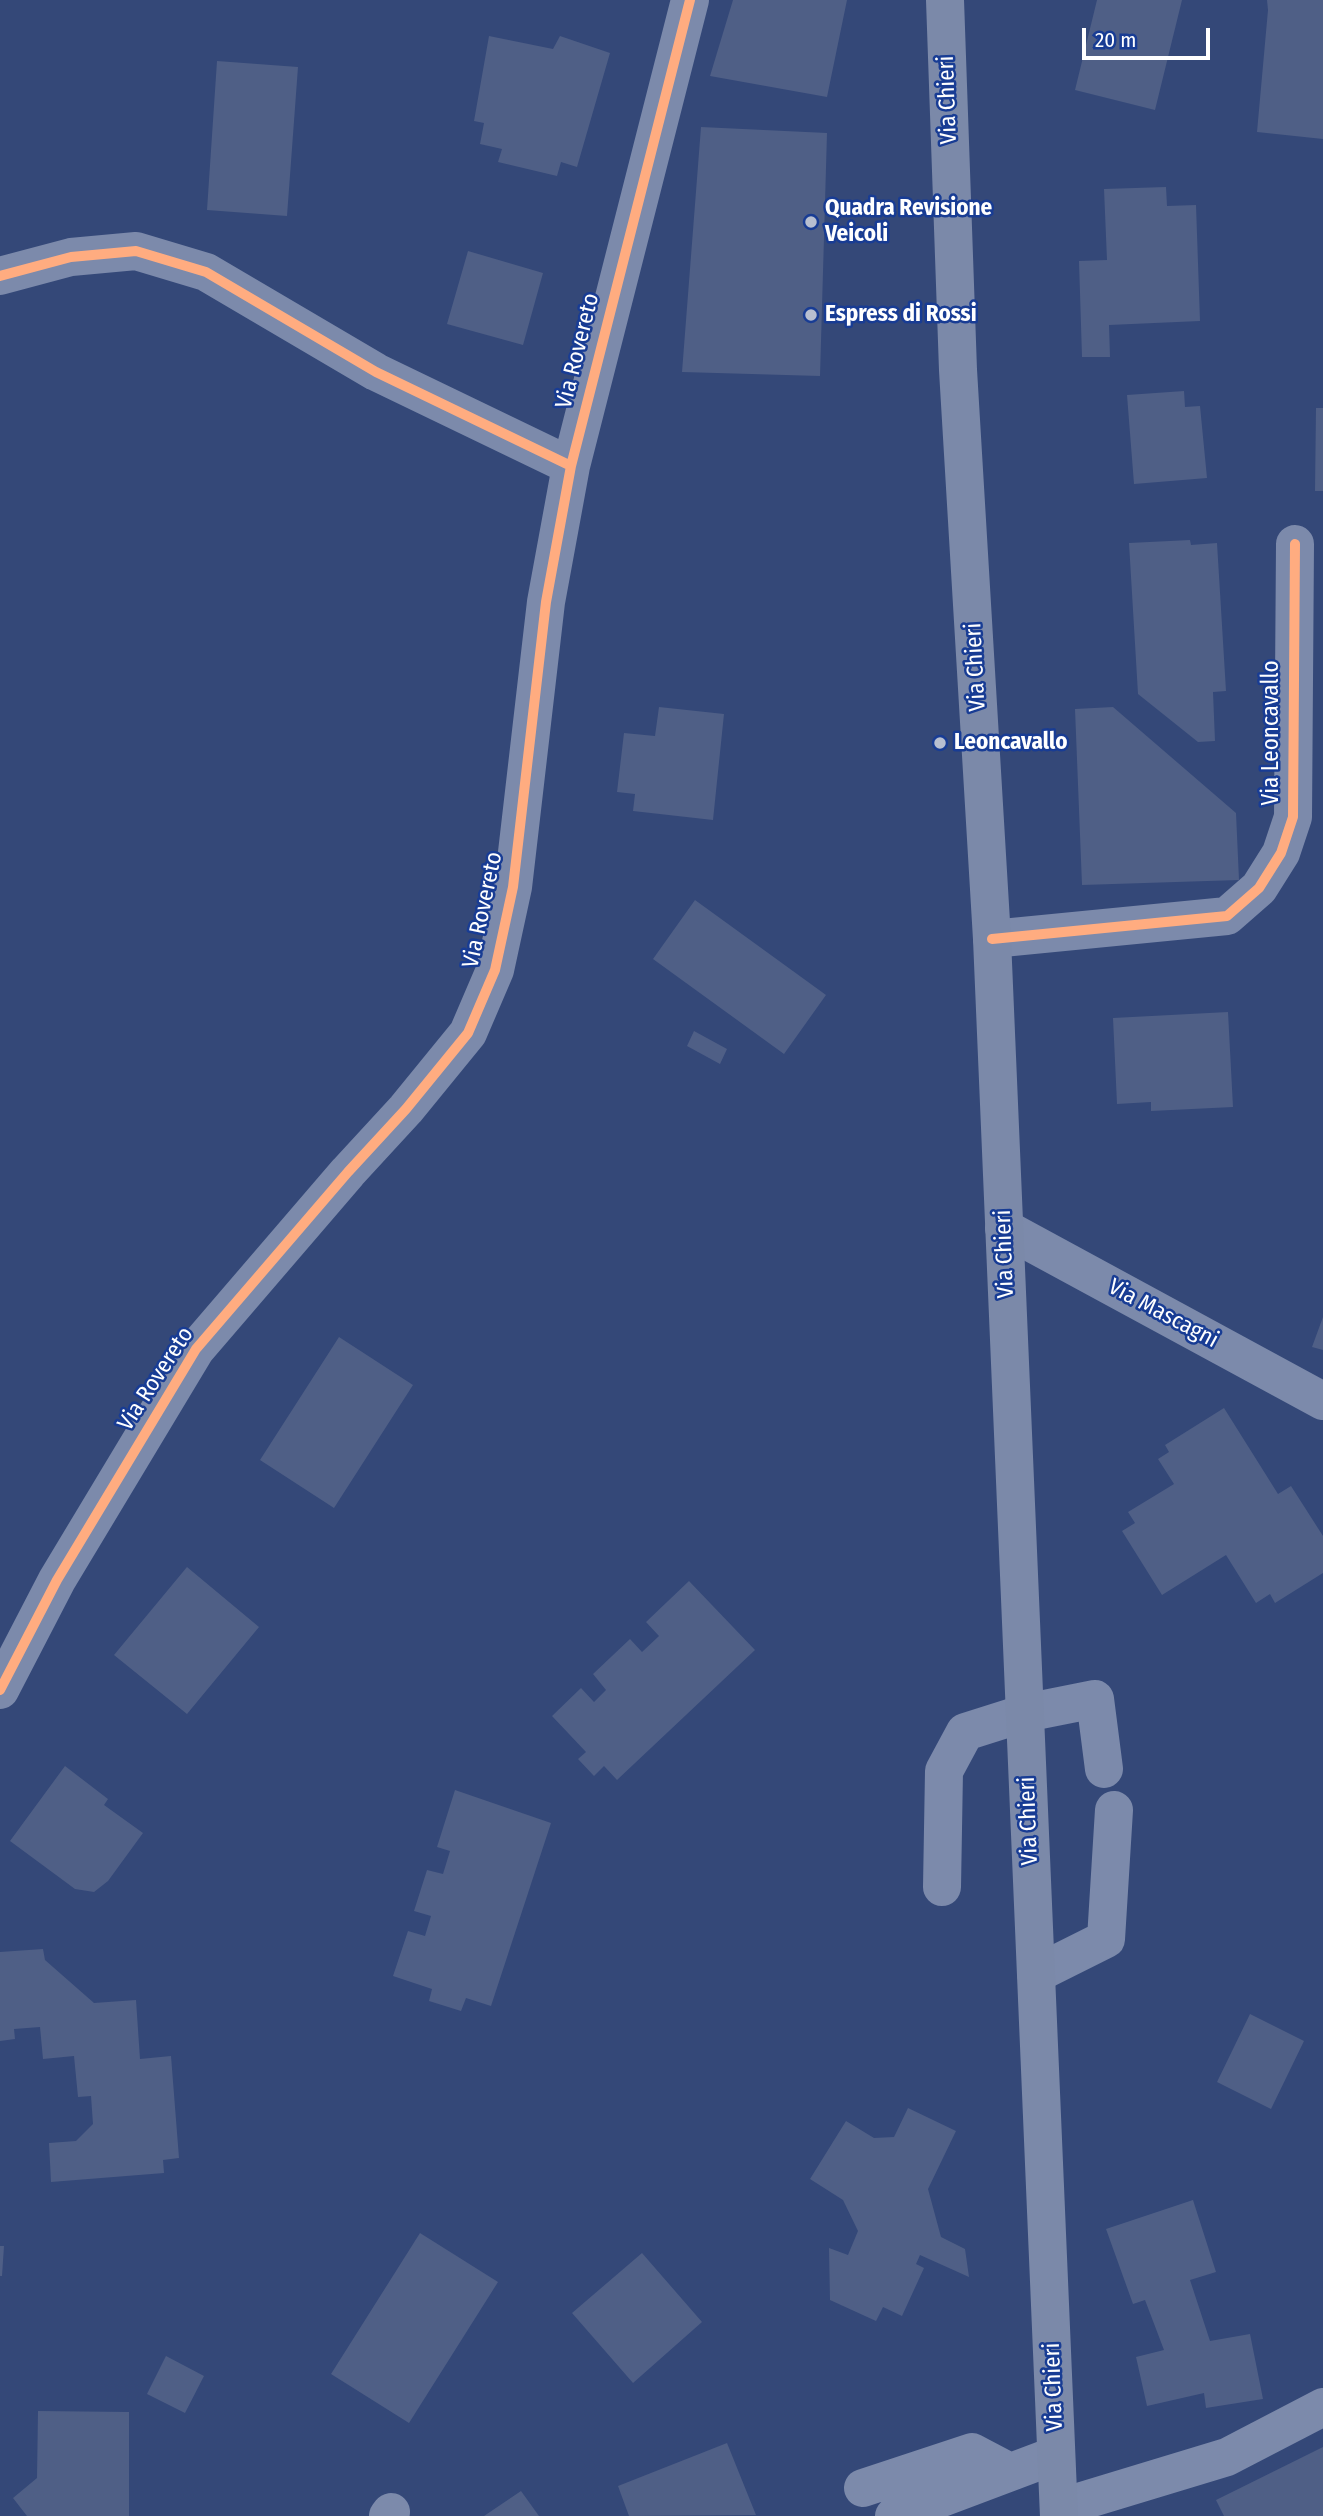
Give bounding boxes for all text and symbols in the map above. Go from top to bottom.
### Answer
scale bar [1085,14,1213,58]
text: 20 m [1095,27,1136,53]
street label: Via Chieri [933,55,963,145]
place label: Quadra Revisione Veicoli [825,195,992,249]
marker: Quadra Revisione Veicoli [803,214,819,230]
street label: Via Rovereto [550,290,606,412]
place label: Espress di Rossi [825,301,977,329]
marker: Espress di Rossi [803,307,819,323]
street label: Via Chieri [960,622,992,712]
street label: Via Leoncavallo [1258,660,1286,806]
place label: Leoncavallo [954,729,1067,757]
marker: Leoncavallo [932,735,948,751]
street label: Via Rovereto [457,849,509,971]
street label: Via Chieri [990,1209,1020,1299]
street label: Via Mascagni [1103,1273,1223,1355]
street label: Via Rovereto [112,1322,200,1436]
street label: Via Chieri [1014,1776,1044,1866]
street label: Via Chieri [1039,2342,1069,2432]

